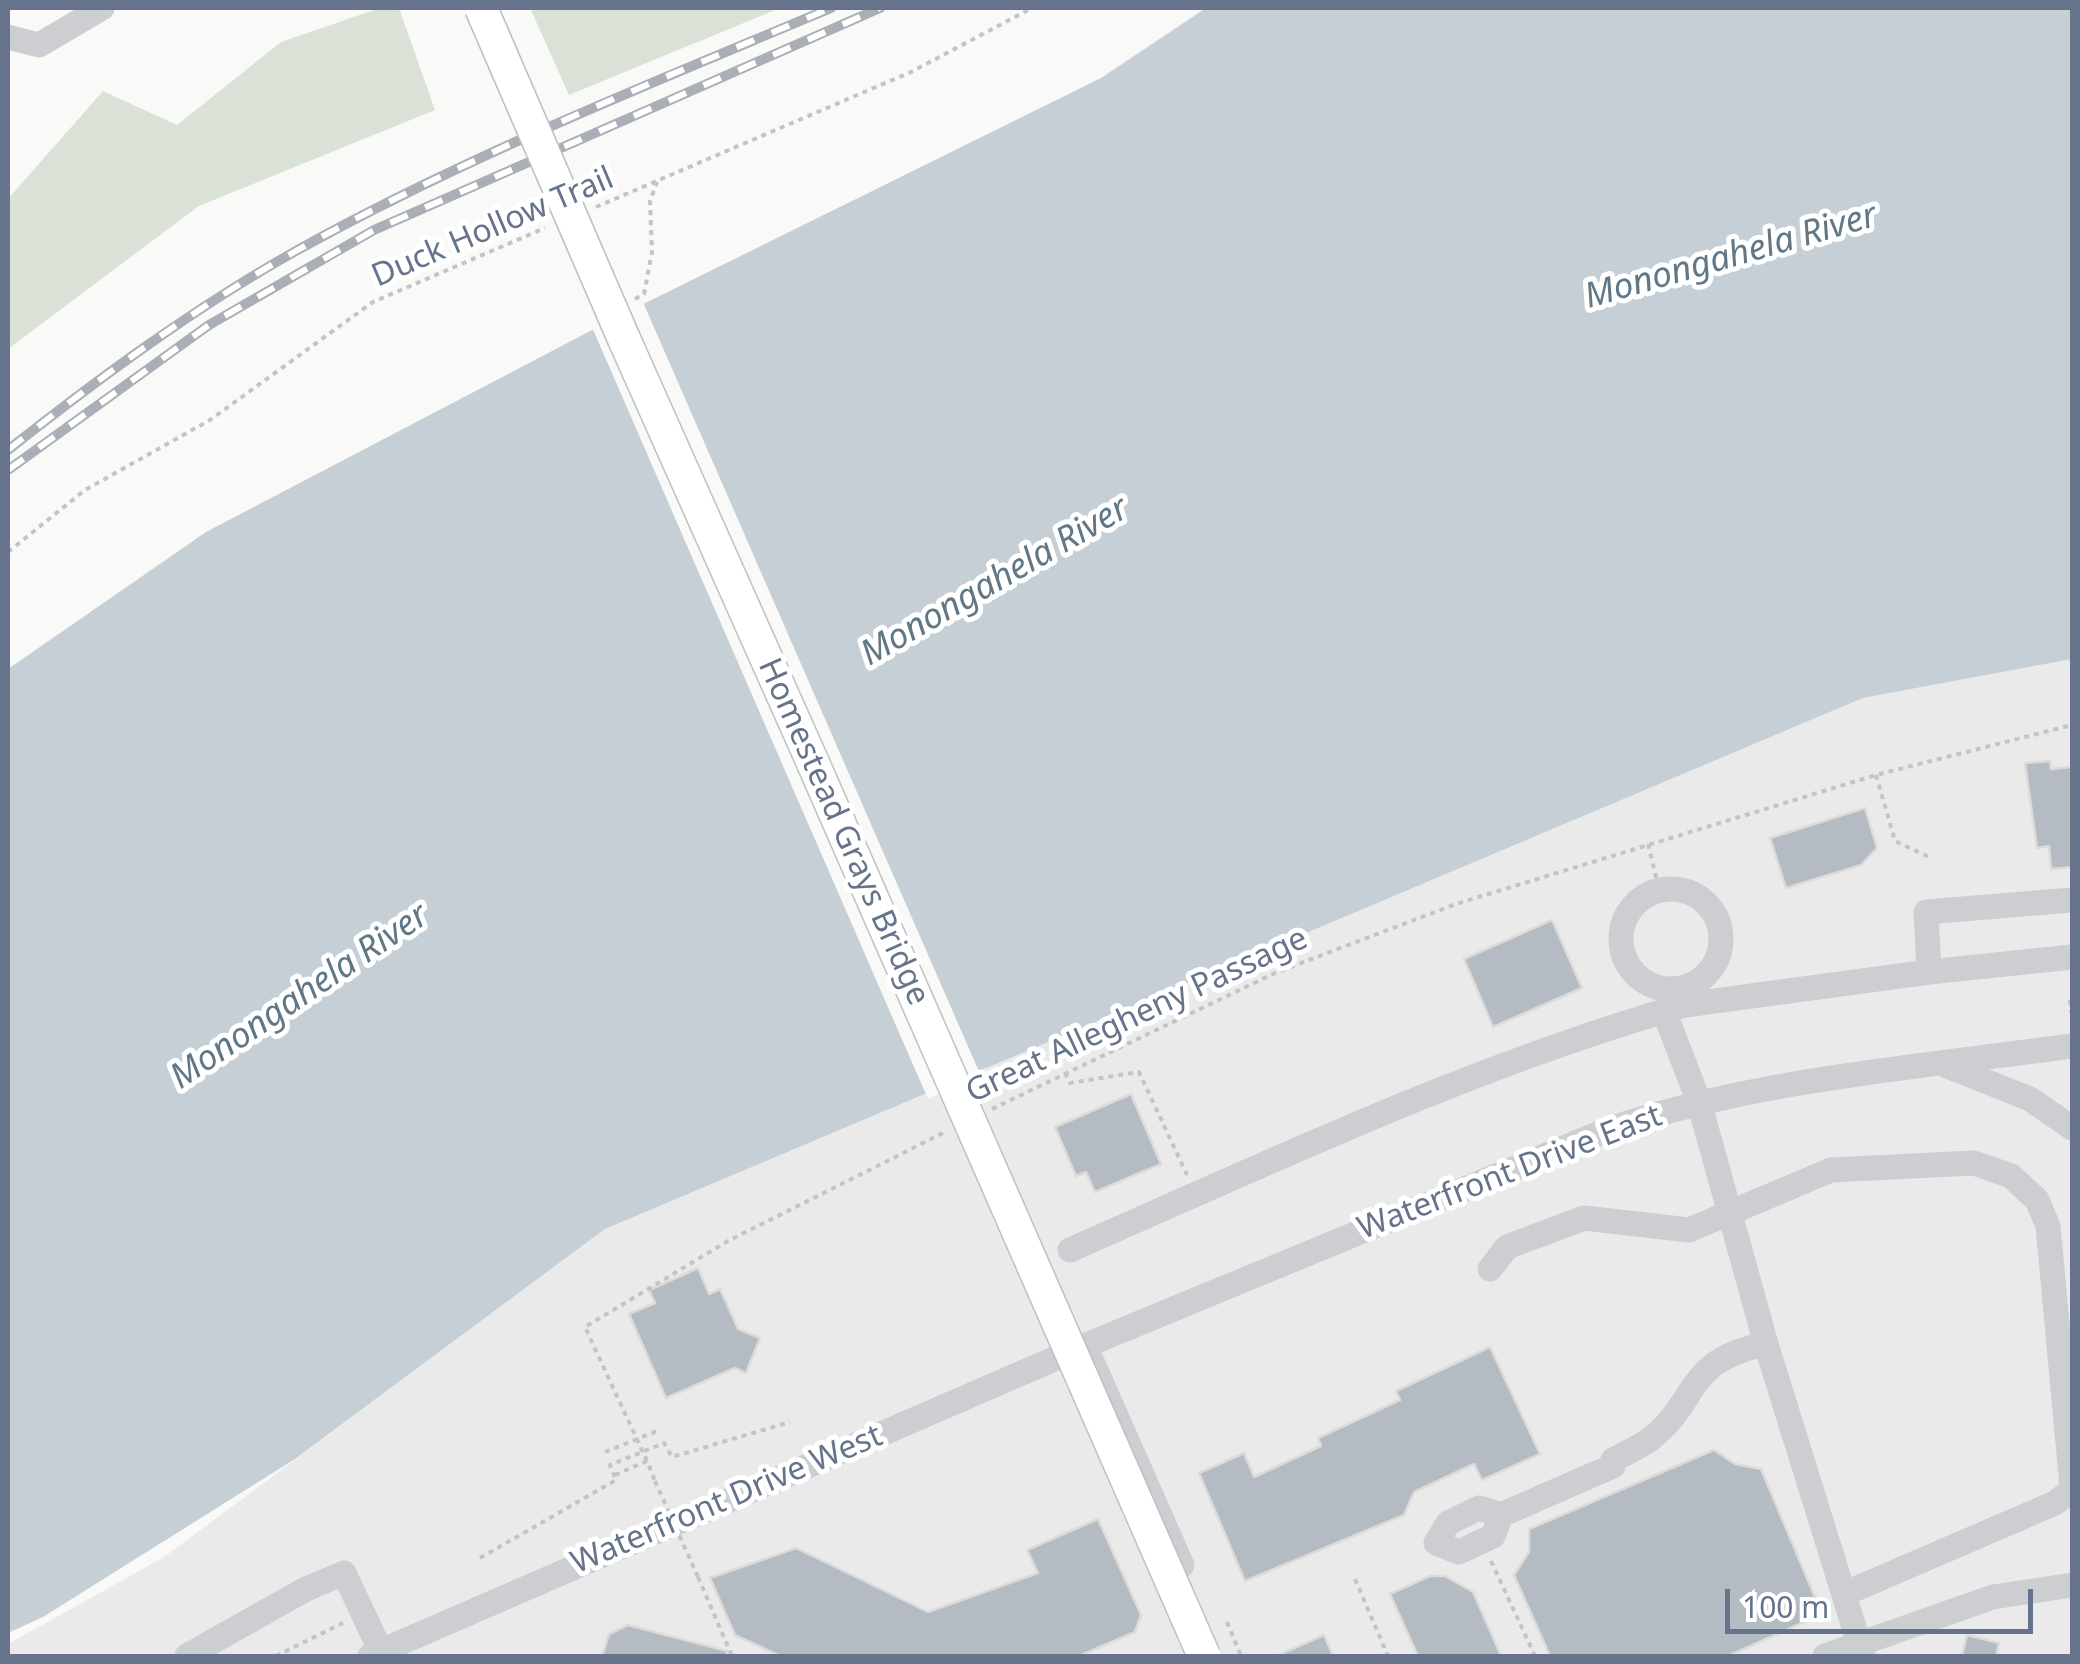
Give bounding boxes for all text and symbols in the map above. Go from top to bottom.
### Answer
street label: Duck Hollow Trail [366,160,620,296]
water label: Monongahela River [1580,195,1882,319]
water label: Monongahela River [854,488,1136,676]
street label: Homestead Grays Bridge [749,653,937,1011]
water label: Monongahela River [163,895,437,1099]
street label: Great Allegheny Passage [960,920,1314,1112]
street label: Waterfront Drive East [1353,1097,1667,1249]
street label: Waterfront Drive West [566,1417,888,1583]
scale bar [1730,1569,2038,1631]
text: 100 m [1742,1586,1829,1627]

